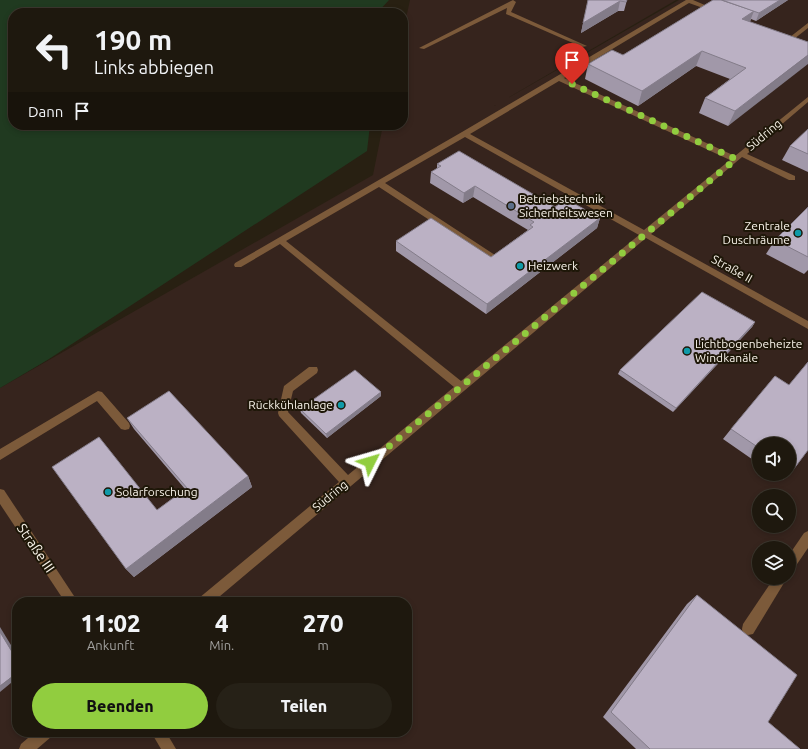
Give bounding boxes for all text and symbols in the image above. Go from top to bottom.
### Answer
icon: left [28,24,80,76]
text: 190 m [94,24,172,55]
pin [555,43,589,84]
icon: arrive [561,49,583,71]
text: Links abbiegen [94,57,214,77]
icon: arrive [71,100,93,122]
text: Dann [28,103,63,120]
street label: Südring [744,116,784,153]
place label: Betriebstechnik Sicherheitswesen [519,192,613,219]
marker: Betriebstechnik Sicherheitswesen [506,201,516,211]
place label: Zentrale Duschräume [722,219,790,246]
marker: Zentrale Duschräume [793,228,803,238]
street label: Straße II [710,252,755,285]
place label: Heizwerk [528,259,578,272]
marker: Heizwerk [515,261,525,271]
place label: Lichtbogenbeheizte Windkanäle [695,337,802,364]
marker: Lichtbogenbeheizte Windkanäle [682,346,692,356]
place label: Rückkühlanlage [248,398,333,411]
marker: Rückkühlanlage [336,400,346,410]
map controls [752,437,796,585]
button: sound [752,437,796,481]
position arrow [349,441,391,483]
street label: Südring [310,477,350,514]
place label: Solarforschung [116,485,198,498]
marker: Solarforschung [103,487,113,497]
button: search [752,489,796,533]
street label: Straße III [14,521,58,575]
button: layers [752,541,796,585]
text: 11:02 [81,610,141,637]
text: 4 [215,610,229,637]
text: 270 [303,610,343,637]
text: Ankunft [87,638,134,652]
text: Min. [209,638,234,652]
text: m [318,638,329,652]
button: Beenden [32,683,208,729]
button: Teilen [216,683,392,729]

